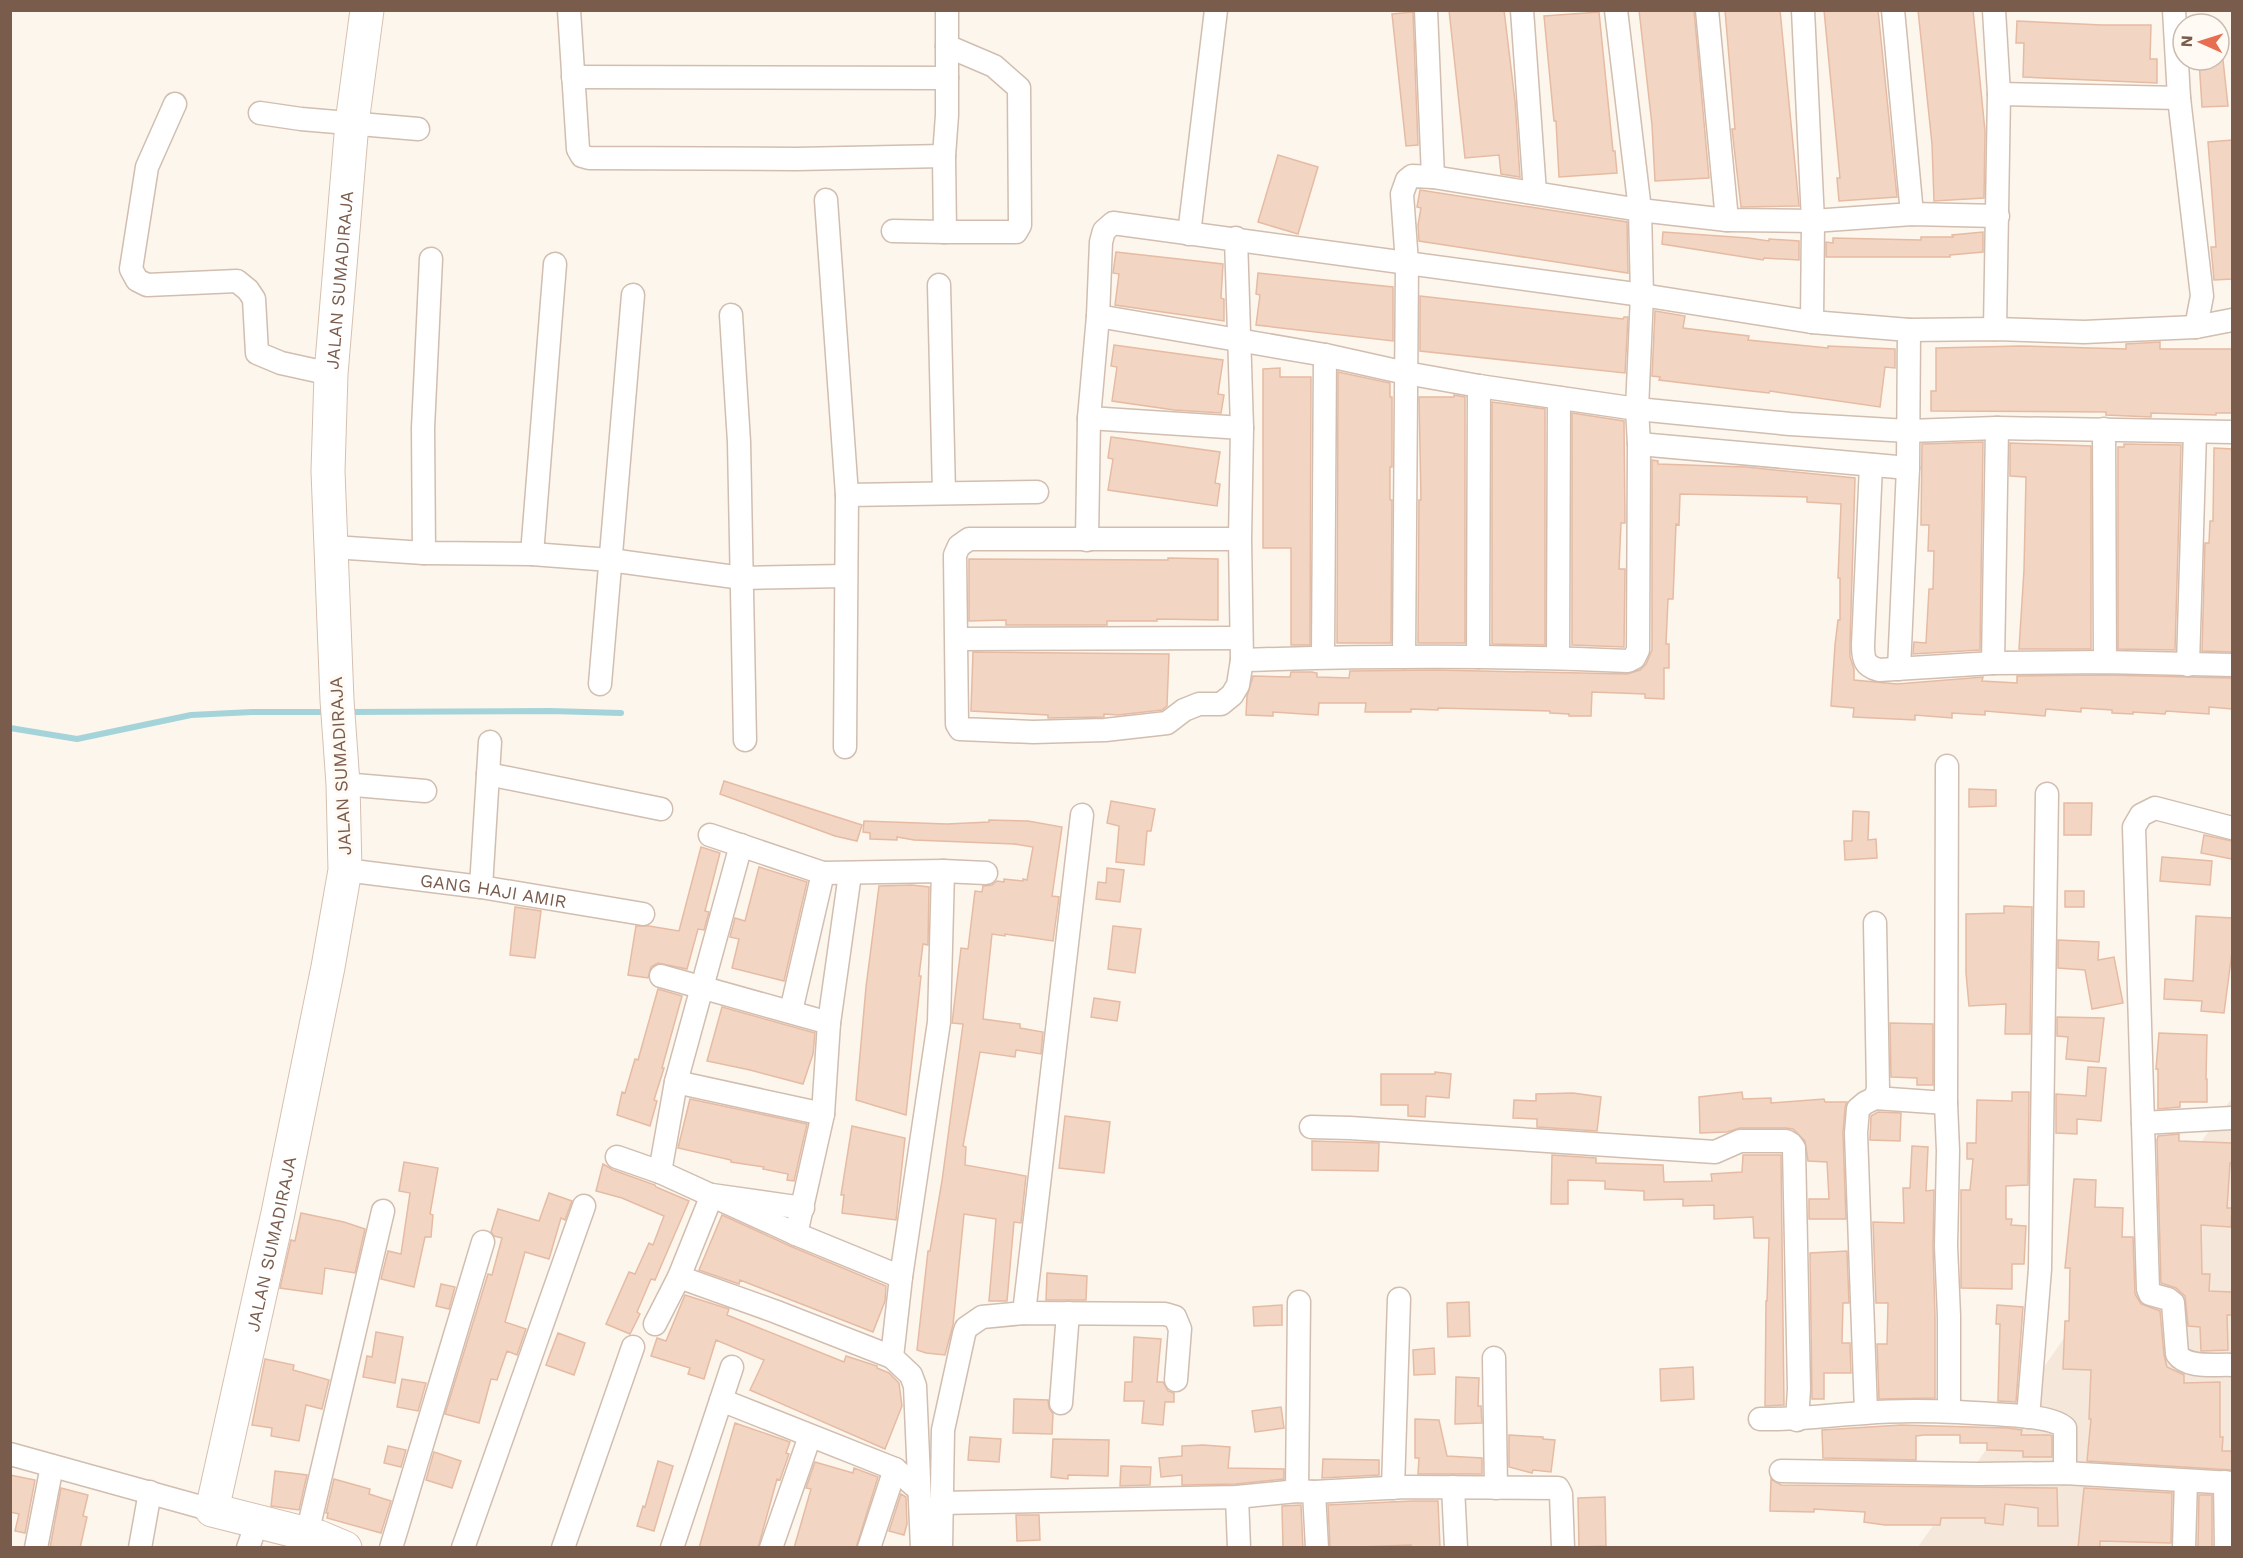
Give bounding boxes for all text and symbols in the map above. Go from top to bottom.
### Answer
north arrow [2171,12,2231,72]
text: N [2177,35,2196,48]
street label: JALAN SUMADIRAJA [321,190,357,370]
street label: JALAN SUMADIRAJA [325,676,355,856]
street label: GANG HAJI AMIR [419,869,568,912]
street label: JALAN SUMADIRAJA [241,1154,300,1334]

